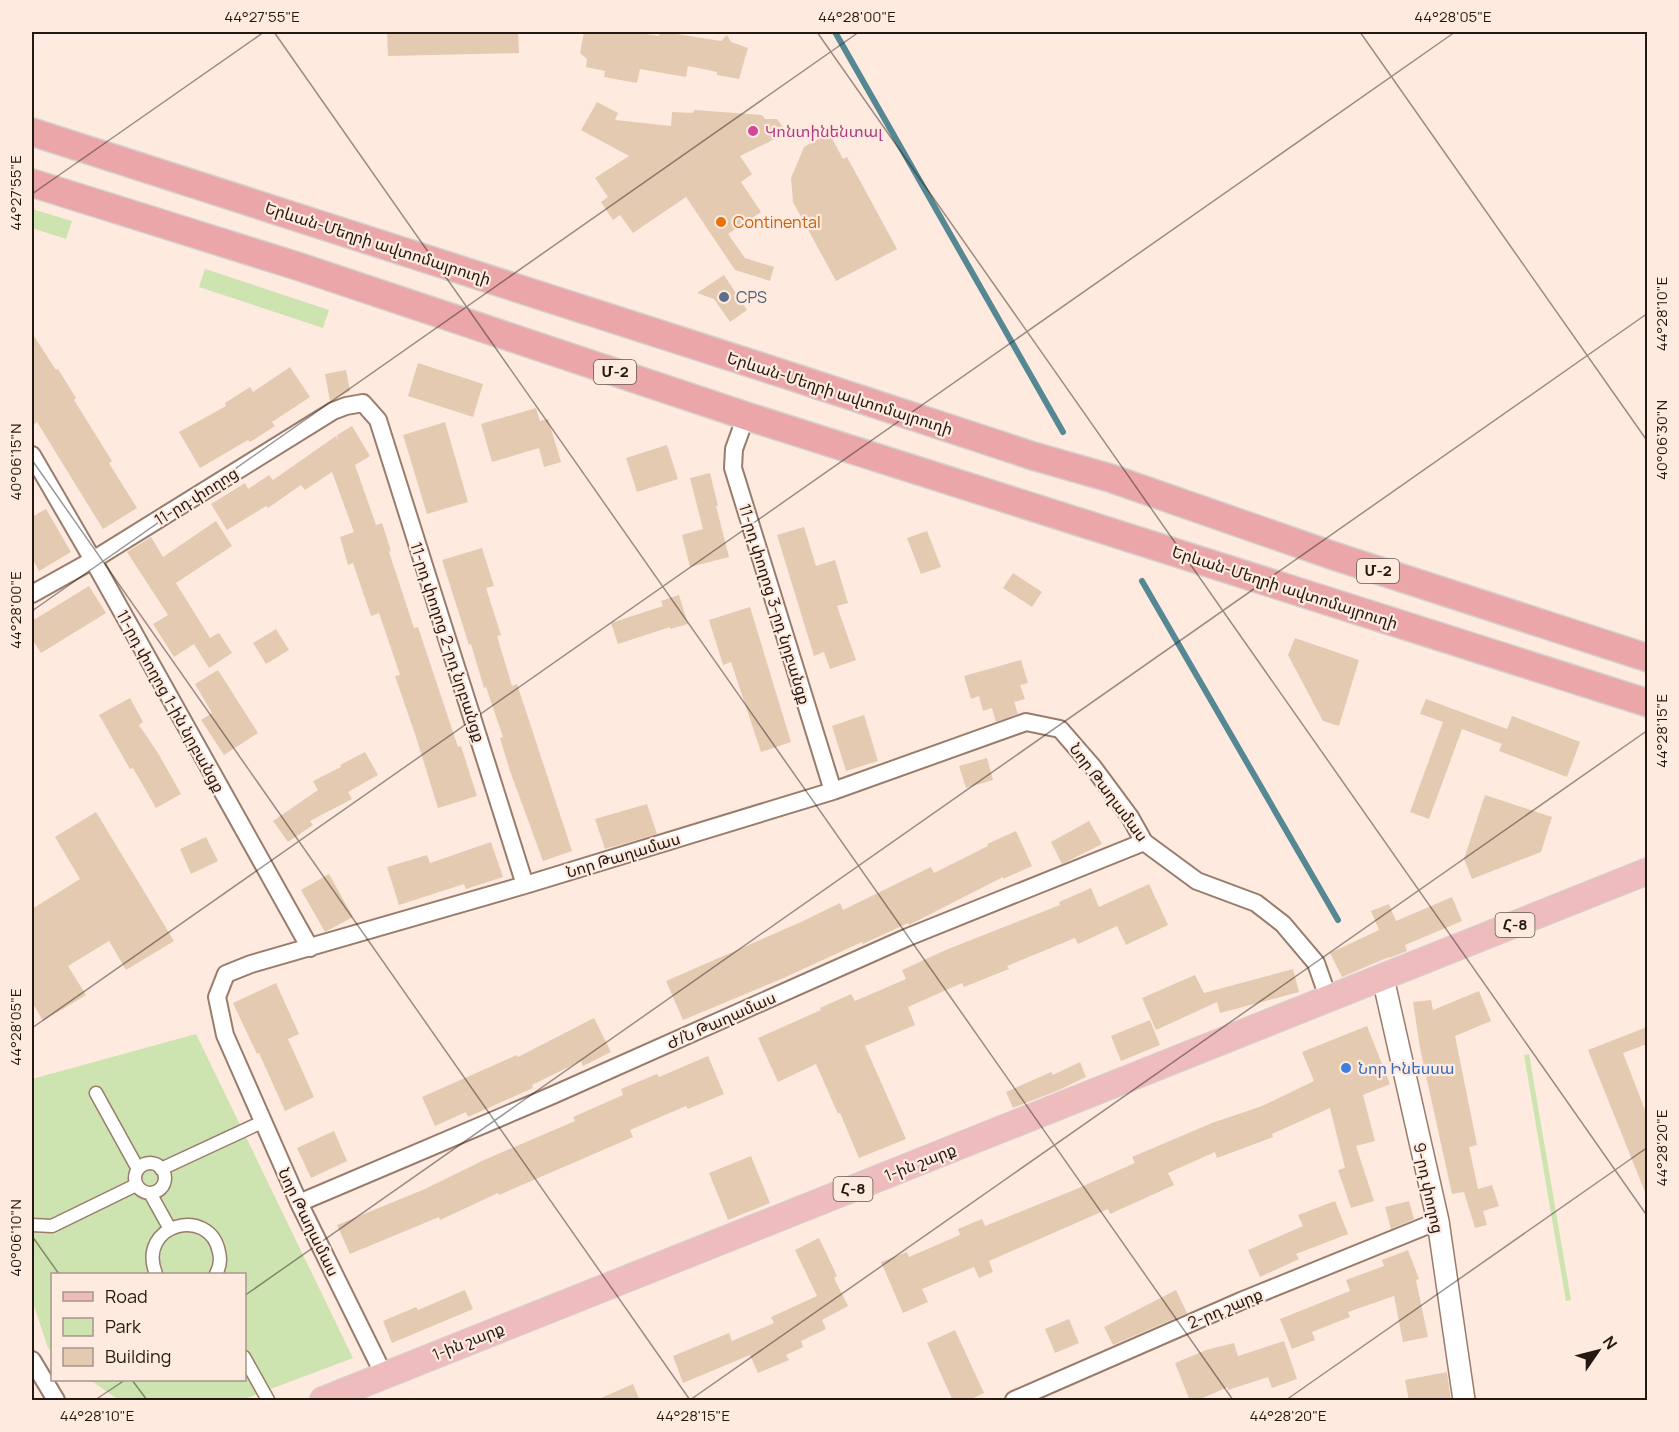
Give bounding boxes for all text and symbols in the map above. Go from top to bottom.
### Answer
text: 44°27'55"E [224,6,300,27]
text: 44°28'00"E [818,6,896,27]
text: 44°28'05"E [1414,6,1492,27]
place label: Կոնտինենտալ [765,120,883,142]
marker: Կոնտինենտալ [746,124,760,138]
text: 44°27'55"E [5,155,26,231]
street label: Երևան-Մեղրի ավտոմայրուղի [262,196,494,290]
place label: Continental [733,211,821,233]
marker: Continental [714,215,728,229]
text: 44°28'10"E [1651,277,1672,351]
place label: CPS [736,286,767,308]
marker: CPS [717,290,731,304]
street label: Երևան-Մեղրի ավտոմայրուղի [724,346,956,440]
road number: Մ-2 [594,360,636,384]
text: 40°06'30"N [1651,400,1672,480]
text: 40°06'15"N [5,423,26,501]
street label: 11-րդ փողոց [150,462,242,530]
street label: 11-րդ փողոց 3-րդ նրբանցք [734,501,816,707]
street label: 11-րդ փողոց 2-րդ նրբանցք [405,539,491,745]
street label: Երևան-Մեղրի ավտոմայրուղի [1169,540,1401,634]
road number: Մ-2 [1357,559,1399,583]
text: 44°28'00"E [5,571,26,649]
street label: 11-րդ փողոց 1-ին նրբանցք [112,606,230,796]
text: 44°28'15"E [1651,694,1672,768]
street label: Նոր Թաղամաս [1065,738,1153,846]
street label: Նոր Թաղամաս [563,827,683,883]
road number: Հ-8 [1496,913,1534,937]
street label: Ժ/Ն Թաղամաս [663,986,779,1054]
text: 44°28'05"E [5,988,26,1066]
place label: Նոր Ինեսսա [1358,1057,1455,1079]
marker: Նոր Ինեսսա [1339,1061,1353,1075]
text: 44°28'20"E [1651,1109,1672,1187]
street label: 1-ին շարք [881,1138,959,1186]
street label: 9-րդ փողոց [1409,1141,1449,1235]
street label: Նոր Թաղամաս [273,1164,345,1280]
road number: Հ-8 [834,1177,872,1201]
text: 40°06'10"N [5,1199,26,1277]
legend [51,1273,246,1381]
street label: 2-րդ շարք [1184,1282,1266,1334]
text: Road [105,1284,148,1308]
text: Park [105,1314,142,1338]
street label: 1-ին շարք [429,1317,507,1365]
north arrow [1568,1321,1628,1381]
text: N [1598,1331,1623,1353]
text: Building [105,1344,171,1368]
text: 44°28'10"E [60,1405,134,1426]
text: 44°28'15"E [656,1405,730,1426]
text: 44°28'20"E [1249,1405,1327,1426]

